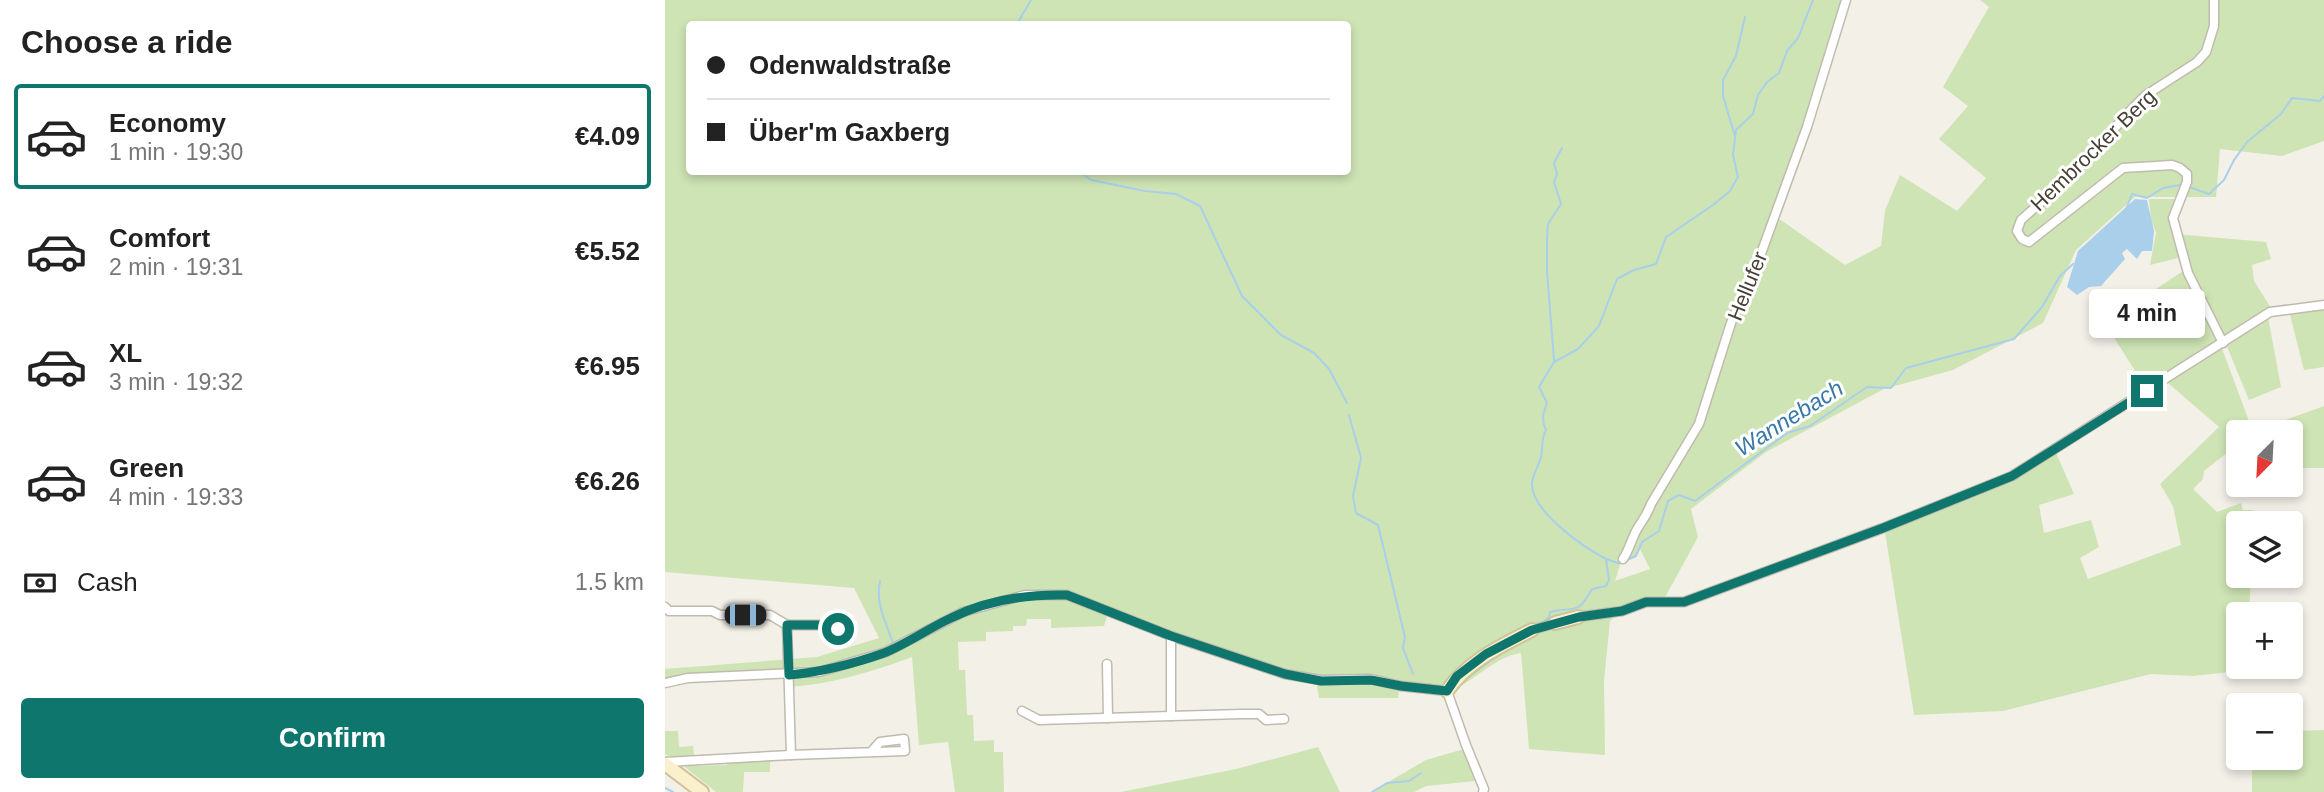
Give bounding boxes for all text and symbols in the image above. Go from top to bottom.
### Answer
text: Choose a ride [21,24,233,60]
text: Odenwaldstraße [749,50,951,80]
street label: Hembrocker Berg [2026,85,2160,215]
icon: car [25,105,88,168]
text: Economy [109,108,226,138]
text: Über'm Gaxberg [749,117,950,147]
text: €4.09 [575,121,640,151]
text: 1 min · 19:30 [109,139,243,165]
icon: car [25,220,88,283]
text: Comfort [109,223,210,253]
text: €5.52 [575,236,640,266]
street label: Hellufer [1723,248,1771,324]
text: 2 min · 19:31 [109,254,243,280]
callout: 4 min [2089,290,2205,338]
text: 4 min [2117,300,2177,326]
icon: car [25,335,88,398]
text: XL [109,338,142,368]
text: €6.95 [575,351,640,381]
text: 3 min · 19:32 [109,369,243,395]
water label: Wannebach [1730,375,1848,461]
route end [2131,375,2163,407]
north arrow [2226,420,2303,497]
map controls [2226,420,2303,770]
icon: car [25,450,88,513]
text: Green [109,453,184,483]
text: €6.26 [575,466,640,496]
text: 4 min · 19:33 [109,484,243,510]
button: layers [2226,511,2303,588]
icon: cash [21,564,59,602]
text: Cash [77,567,138,597]
text: 1.5 km [575,569,644,595]
button: + [2226,602,2303,679]
car [725,605,767,626]
route start [822,613,854,645]
button: − [2226,693,2303,770]
button: Confirm [21,698,644,778]

